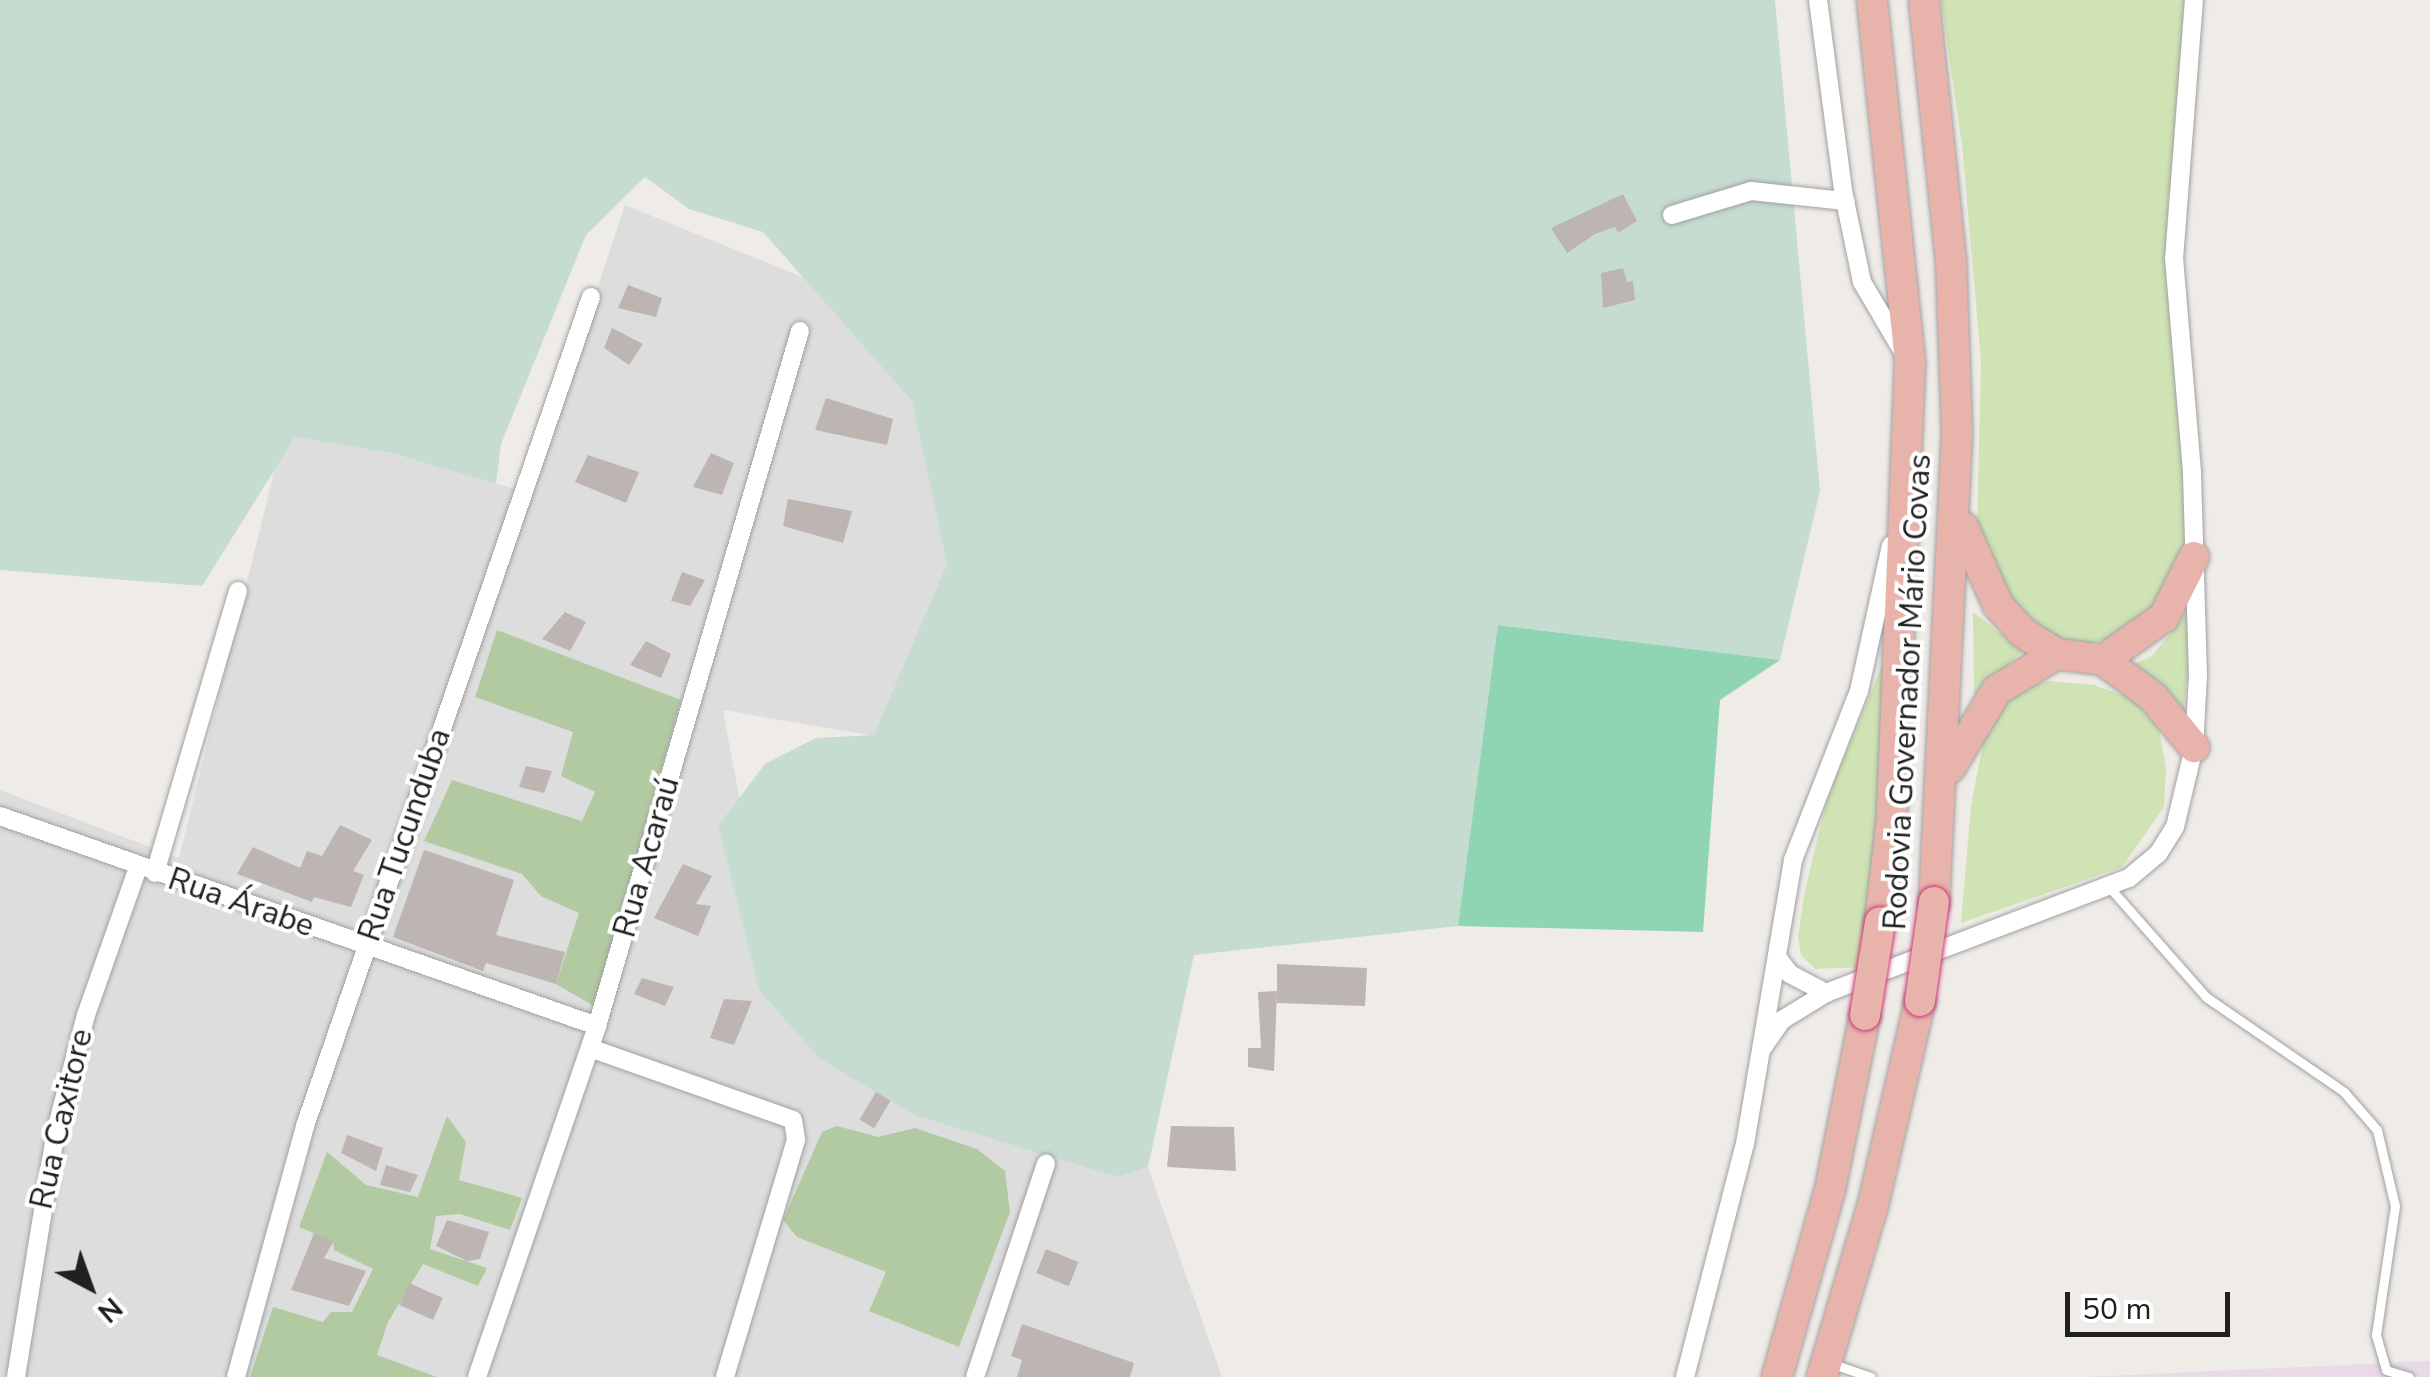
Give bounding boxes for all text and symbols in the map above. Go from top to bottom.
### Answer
street label: Rodovia Governador Mário Covas [1876,453,1940,931]
street label: Rua Tucunduba [351,724,459,946]
street label: Rua Acaraú [606,772,688,942]
street label: Rua Árabe [163,860,319,946]
street label: Rua Caxitore [23,1025,101,1213]
north arrow [40,1237,140,1337]
scale bar [2070,1272,2235,1334]
text: N [89,1288,130,1331]
text: 50 m [2082,1289,2151,1330]

